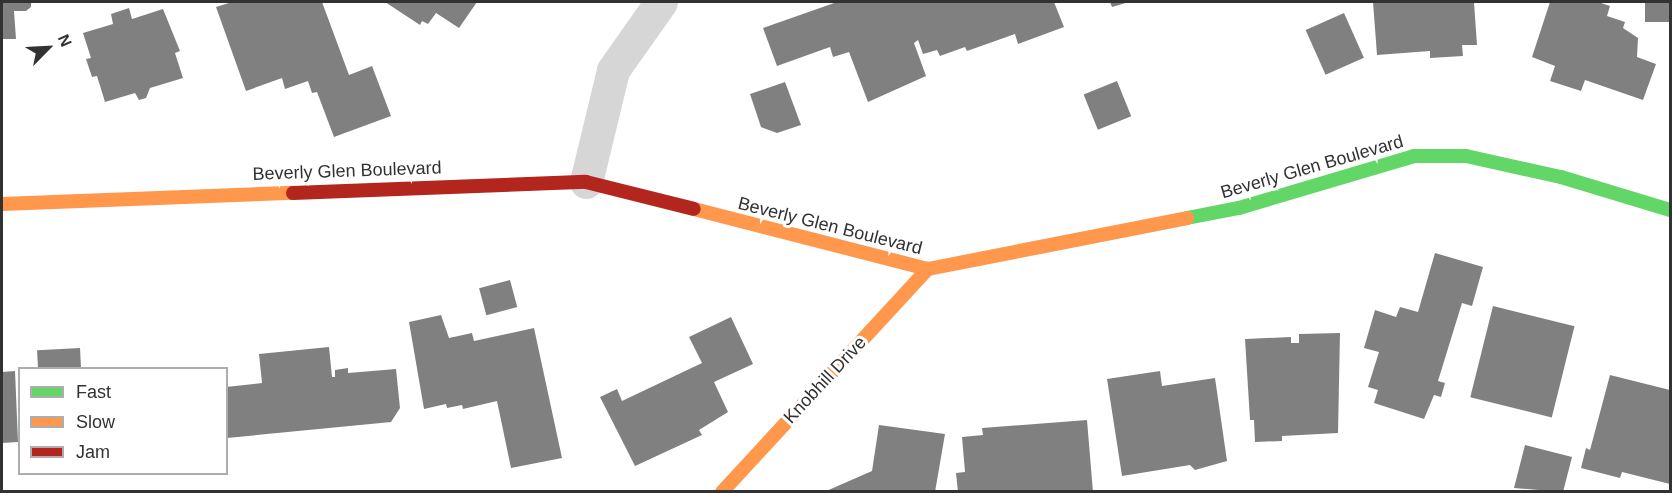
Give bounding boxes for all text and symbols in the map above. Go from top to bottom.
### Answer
north arrow [18,18,78,78]
text: N [55,32,75,49]
street label: Beverly Glen Boulevard [1218,131,1406,203]
street label: Beverly Glen Boulevard [252,157,442,185]
street label: Beverly Glen Boulevard [736,193,924,259]
street label: Knobhill Drive [779,332,871,428]
legend [18,367,228,475]
text: Fast [76,382,111,402]
text: Slow [76,412,115,432]
text: Jam [76,442,110,462]

